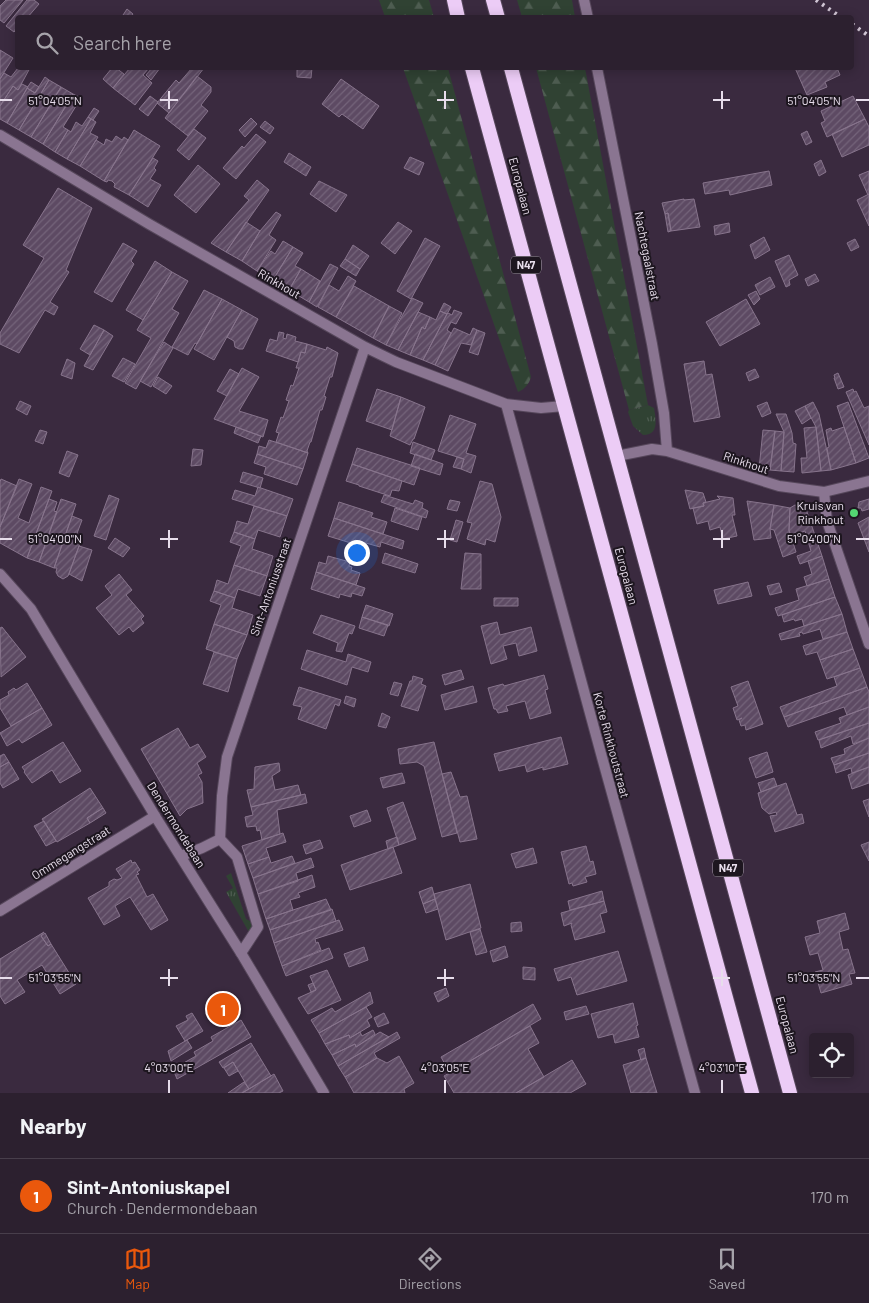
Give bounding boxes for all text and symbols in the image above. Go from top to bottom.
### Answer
search box [15,15,854,70]
icon: search [33,29,61,57]
text: Search here [73,31,172,54]
text: 51°04'05"N [28,93,82,107]
text: 51°04'05"N [787,93,841,107]
street label: Europalaan [507,156,535,216]
street label: Nachtegaalstraat [633,210,663,301]
road number: N47 [511,256,541,274]
street label: Rinkhout [256,265,303,301]
street label: Rinkhout [722,448,771,476]
place label: Kruis van Rinkhout [796,498,844,526]
marker: Kruis van Rinkhout [848,507,860,519]
text: 51°04'00"N [28,531,82,545]
text: 51°04'00"N [787,531,841,545]
street label: Sint-Antoniusstraat [247,536,293,637]
your location [344,540,370,566]
street label: Europalaan [613,546,641,606]
street label: Korte Rinkhoutstraat [591,690,633,799]
street label: Dendermondebaan [145,779,209,870]
street label: Ommegangstraat [29,822,112,882]
road number: N47 [713,860,743,876]
text: 51°03'55"N [29,970,81,984]
text: 51°03'55"N [788,970,840,984]
pin: 1 [207,990,239,1028]
street label: Europalaan [774,995,802,1055]
map controls [809,1033,854,1078]
button: locate [809,1033,854,1078]
text: 4°03'00"E [144,1060,194,1074]
text: 4°03'05"E [420,1060,470,1074]
text: 4°03'10"E [698,1060,746,1074]
text: Nearby [20,1113,86,1138]
text: Sint-Antoniuskapel [67,1175,230,1198]
text: 1 [33,1187,39,1206]
text: 170 m [810,1187,849,1206]
text: Church · Dendermondebaan [67,1198,258,1217]
tab: Map [124,1245,152,1292]
tab: Directions [399,1245,461,1292]
tab: Saved [709,1245,745,1292]

